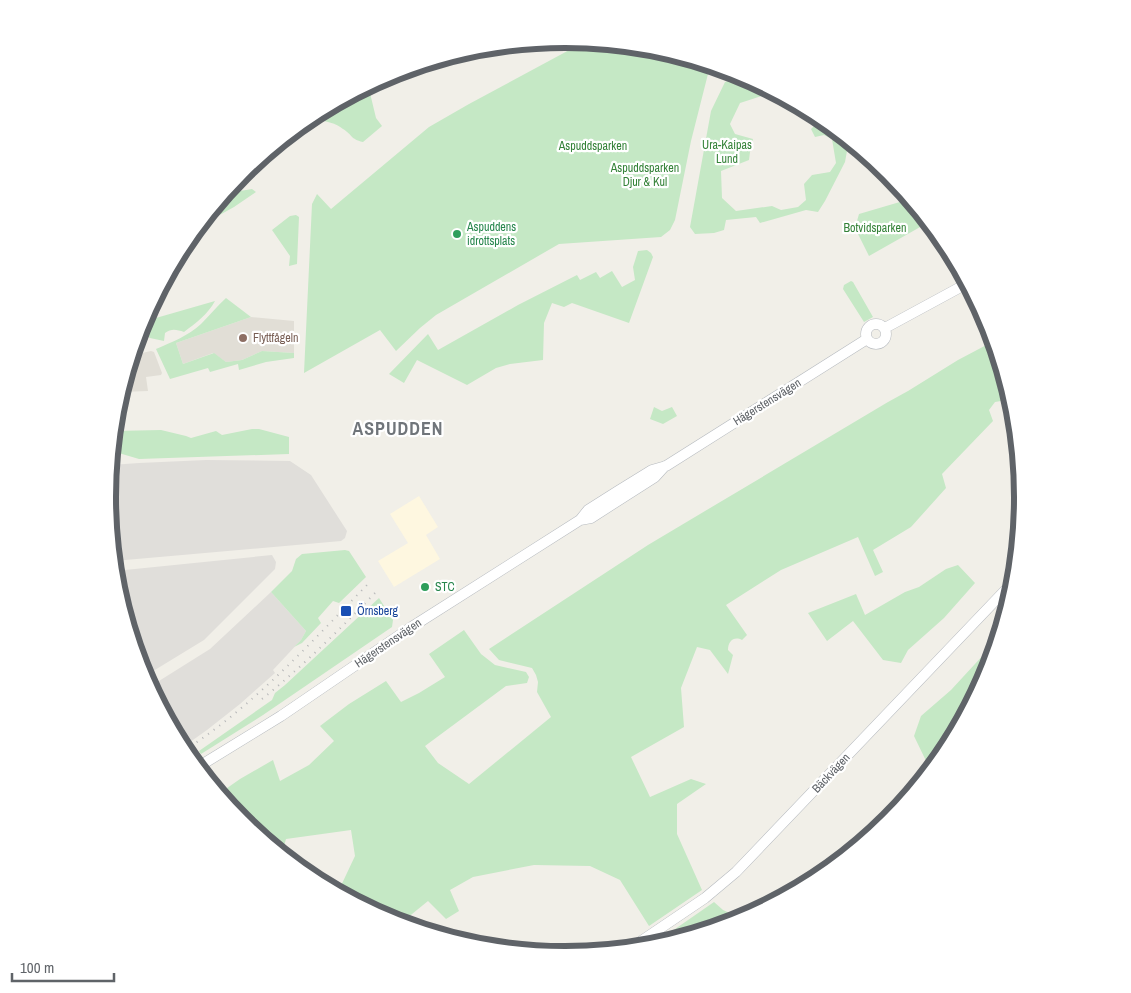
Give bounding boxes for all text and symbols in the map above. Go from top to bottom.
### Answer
park label: Ura-Kaipas Lund [702,137,752,167]
park label: Aspuddsparken [558,138,627,154]
park label: Aspuddsparken Djur & Kul [610,160,679,190]
place label: Aspuddens idrottsplats [466,219,516,249]
park label: Botvidsparken [844,220,906,236]
marker: Aspuddens idrottsplats [451,228,463,240]
place label: Flyttfågeln [253,330,298,346]
marker: Flyttfågeln [237,332,249,344]
street label: Hägerstensvägen [730,375,804,429]
district label: ASPUDDEN [353,416,443,441]
place label: STC [435,579,455,595]
marker: STC [419,581,431,593]
place label: Örnsberg [357,602,399,619]
marker: Örnsberg [339,604,353,618]
street label: Hägerstensvägen [352,615,424,671]
street label: Bäckvägen [809,750,853,796]
scale bar [12,950,115,982]
text: 100 m [20,957,54,978]

